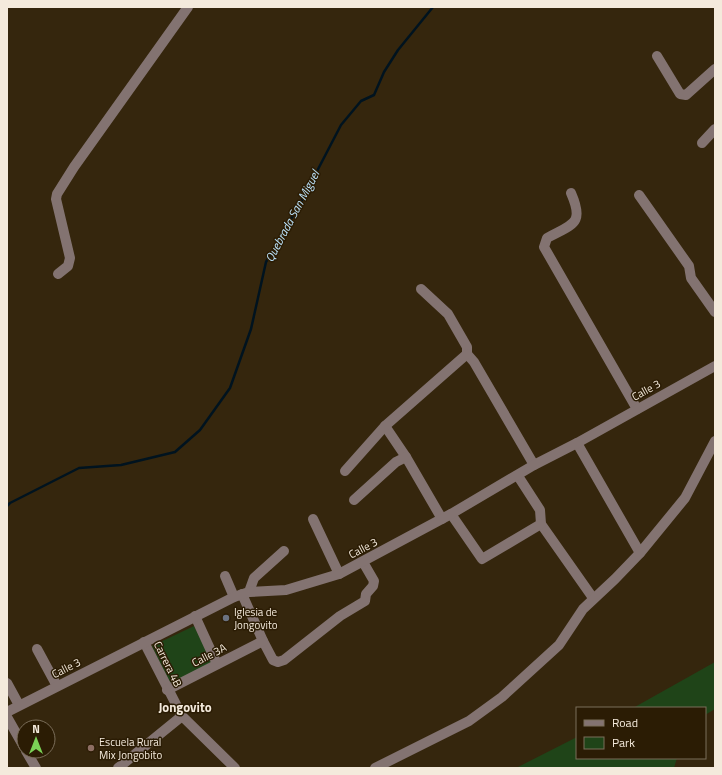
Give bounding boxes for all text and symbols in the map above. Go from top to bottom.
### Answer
water label: Quebrada San Miguel [260,165,325,265]
street label: Calle 3 [629,376,663,404]
street label: Calle 3 [346,534,380,562]
place label: Iglesia de Jongovito [234,604,278,633]
marker: Iglesia de Jongovito [221,613,231,623]
street label: Carrera 4B [150,638,186,690]
street label: Calle 3A [189,639,230,671]
street label: Calle 3 [49,654,83,682]
district label: Jongovito [158,697,212,717]
legend [576,707,706,759]
text: Road [612,713,638,732]
north arrow [16,719,56,759]
text: N [32,721,40,737]
text: Park [612,733,635,752]
place label: Escuela Rural Mix Jongobito [99,734,162,763]
marker: Escuela Rural Mix Jongobito [86,743,96,753]

